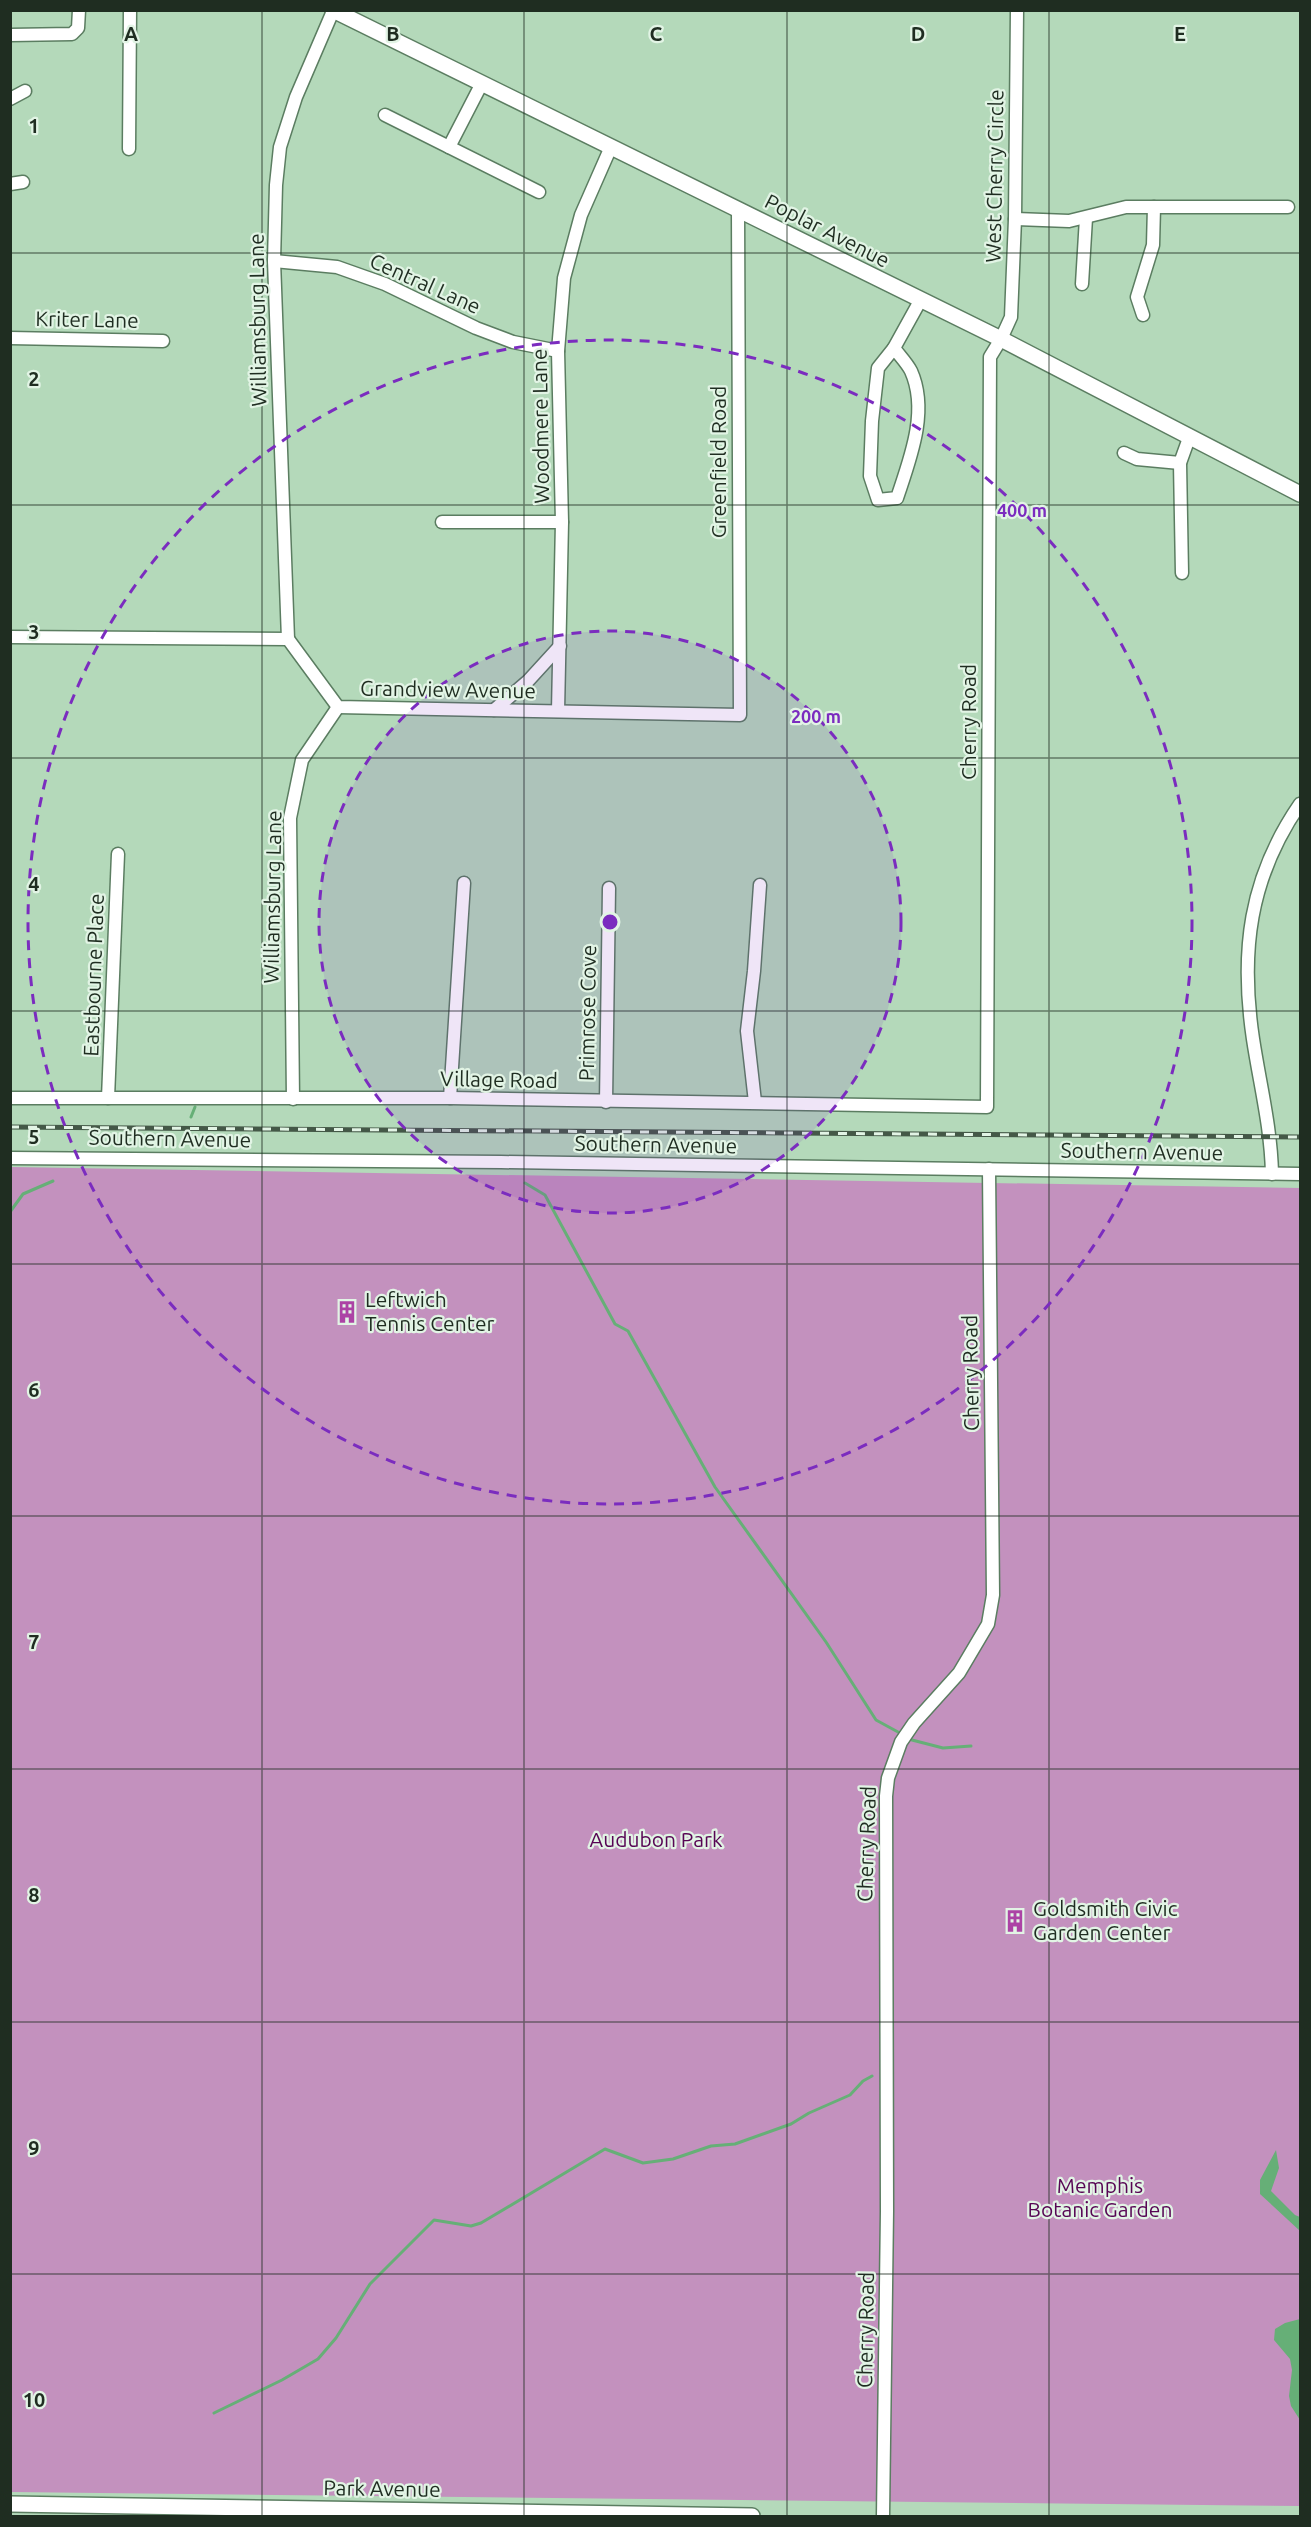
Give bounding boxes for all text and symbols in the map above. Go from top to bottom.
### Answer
text: A [124,22,138,45]
text: B [386,22,400,45]
text: C [650,22,663,45]
text: D [911,22,925,45]
text: E [1174,22,1186,45]
street label: West Cherry Circle [980,89,1008,263]
text: 1 [28,114,40,137]
street label: Poplar Avenue [761,188,894,272]
street label: Williamsburg Lane [243,233,271,407]
street label: Central Lane [366,248,485,318]
street label: Kriter Lane [35,306,139,332]
street label: Woodmere Lane [527,348,553,504]
text: 2 [28,367,40,390]
street label: Greenfield Road [706,386,730,538]
text: 400 m [997,500,1047,520]
text: 3 [28,620,40,643]
street label: Cherry Road [956,664,980,780]
street label: Grandview Avenue [360,675,536,703]
text: 200 m [791,706,841,726]
street label: Williamsburg Lane [258,810,286,984]
text: 4 [28,872,40,895]
street label: Eastbourne Place [78,893,108,1057]
centre of rings [600,912,620,932]
street label: Primrose Cove [574,945,600,1081]
street label: Village Road [440,1066,558,1092]
text: 5 [28,1125,40,1148]
street label: Southern Avenue [89,1125,252,1151]
street label: Southern Avenue [575,1131,738,1157]
street label: Southern Avenue [1061,1138,1224,1164]
place label: Leftwich Tennis Center [365,1287,495,1335]
building icon: Leftwich Tennis Center [334,1299,360,1325]
street label: Cherry Road [957,1315,983,1431]
text: 6 [28,1378,40,1401]
text: 7 [28,1630,40,1653]
street label: Cherry Road [852,1785,880,1902]
park label: Audubon Park [589,1827,723,1851]
text: 8 [28,1883,40,1906]
place label: Goldsmith Civic Garden Center [1033,1896,1178,1944]
building icon: Goldsmith Civic Garden Center [1002,1908,1028,1934]
text: 9 [28,2136,40,2159]
park label: Memphis Botanic Garden [1028,2173,1172,2221]
street label: Cherry Road [852,2272,878,2388]
text: 10 [23,2388,45,2411]
street label: Park Avenue [323,2475,441,2501]

